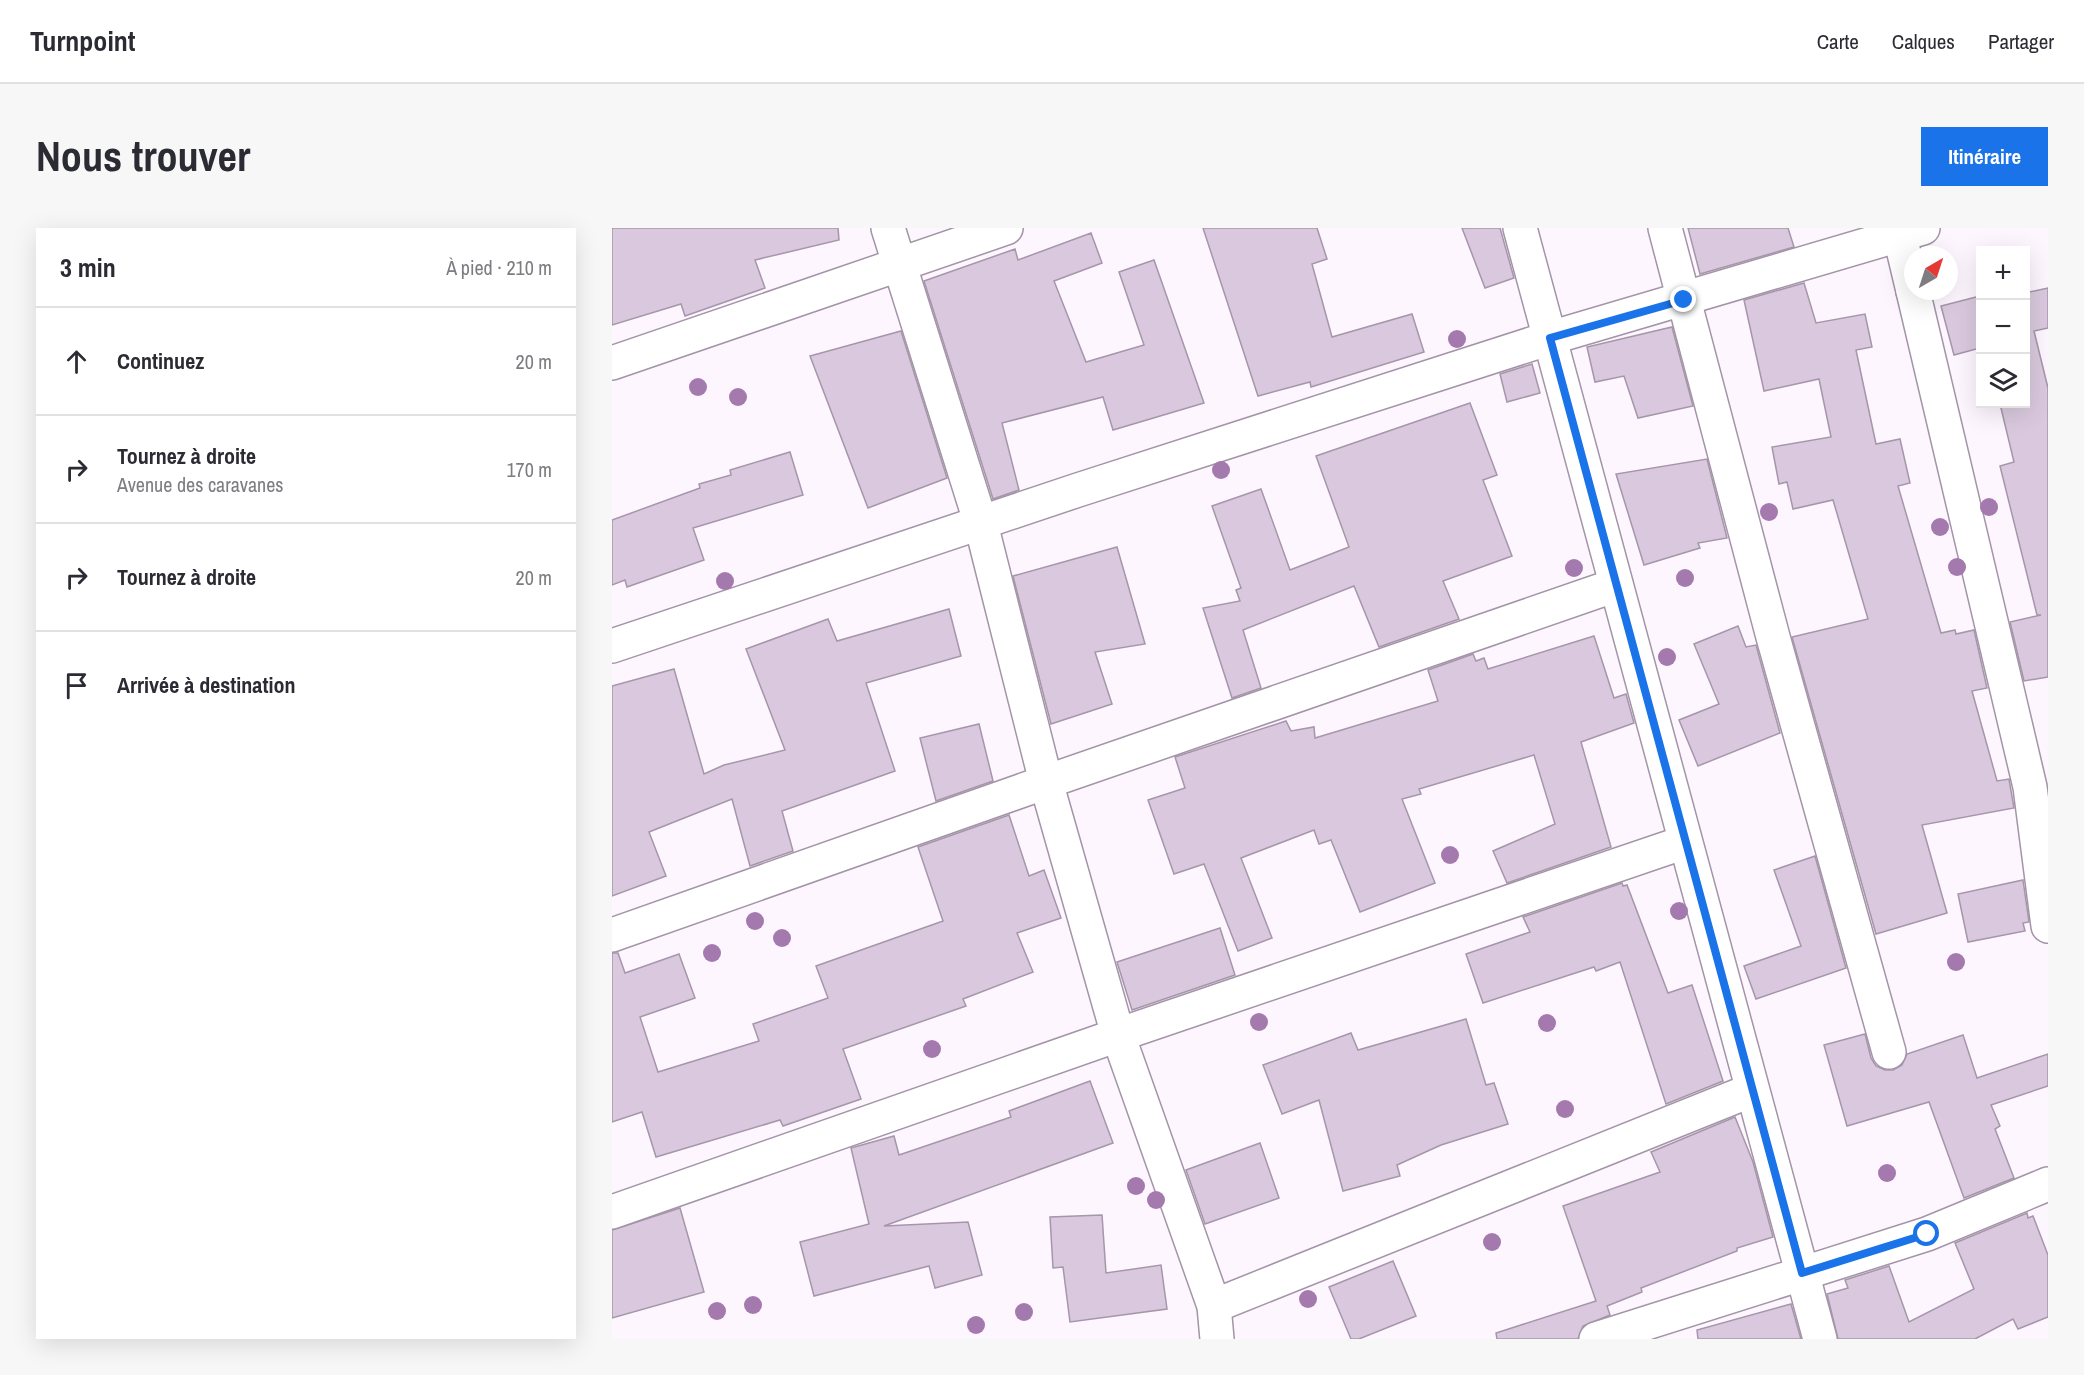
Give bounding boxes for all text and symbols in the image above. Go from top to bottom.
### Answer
text: Turnpoint [30,22,135,60]
text: Carte [1817,27,1859,56]
text: Calques [1892,27,1955,56]
text: Partager [1988,27,2054,56]
button: Itinéraire [1921,127,2048,186]
text: Nous trouver [36,128,250,184]
north arrow [1904,246,1958,300]
map controls [1976,246,2030,408]
button: + [1976,246,2030,300]
text: 3 min [60,250,116,285]
text: À pied · 210 m [446,254,552,281]
route end [1670,286,1696,312]
button: − [1976,300,2030,354]
icon: ahead [60,345,93,378]
text: Continuez [117,346,204,376]
text: 20 m [516,348,552,375]
button: layers [1976,354,2030,408]
text: Tournez à droite [117,441,256,471]
icon: right [60,453,93,486]
text: 170 m [506,456,552,483]
text: Avenue des caravanes [117,471,284,498]
icon: right [60,561,93,594]
text: Tournez à droite [117,562,256,592]
text: 20 m [516,564,552,591]
icon: arrive [60,669,93,702]
text: Arrivée à destination [117,670,295,700]
route start [1913,1220,1939,1246]

